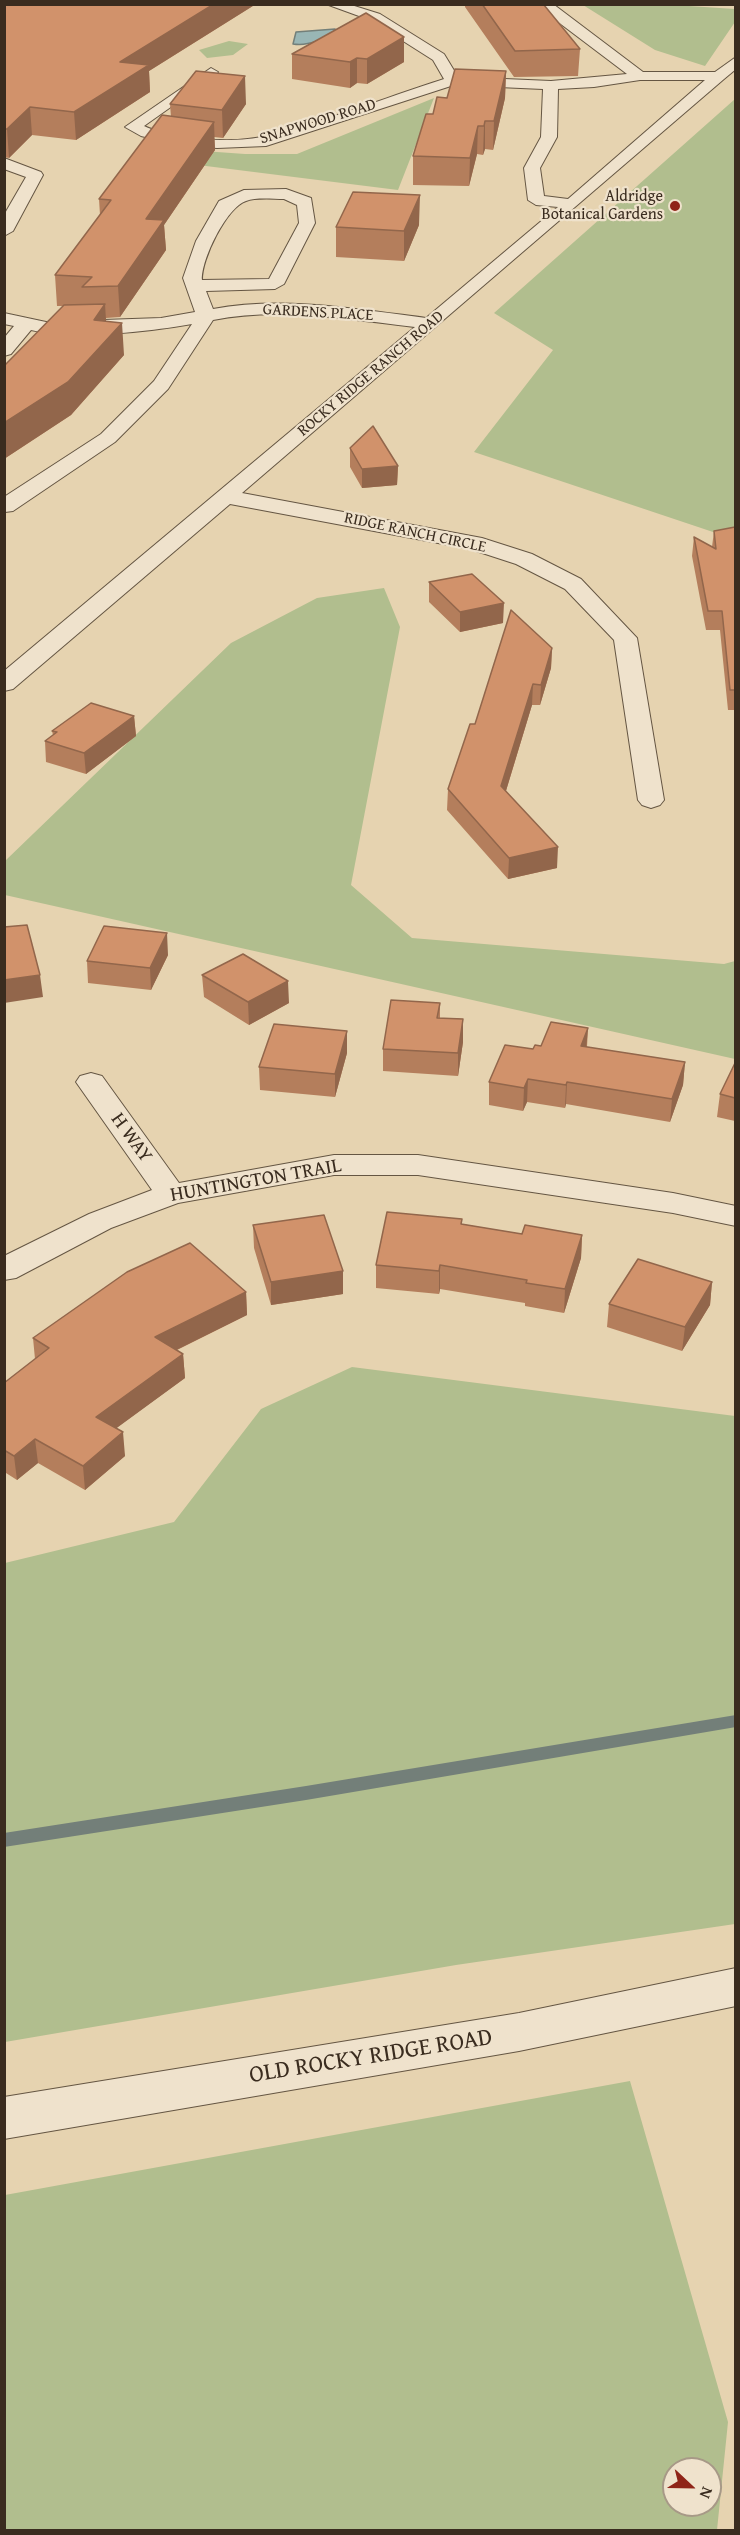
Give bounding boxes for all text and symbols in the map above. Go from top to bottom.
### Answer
street label: SNAPWOOD ROAD [258,95,378,149]
place label: Aldridge Botanical Gardens [542,187,663,225]
marker: Aldridge Botanical Gardens [668,199,682,213]
street label: GARDENS PLACE [262,301,374,325]
street label: ROCKY RIDGE RANCH ROAD [294,307,448,441]
street label: RIDGE RANCH CIRCLE [342,509,488,557]
street label: H WAY [105,1108,157,1168]
street label: HUNTINGTON TRAIL [169,1154,343,1208]
street label: OLD ROCKY RIDGE ROAD [247,2024,495,2090]
north arrow [662,2457,722,2517]
text: N [694,2484,720,2502]

